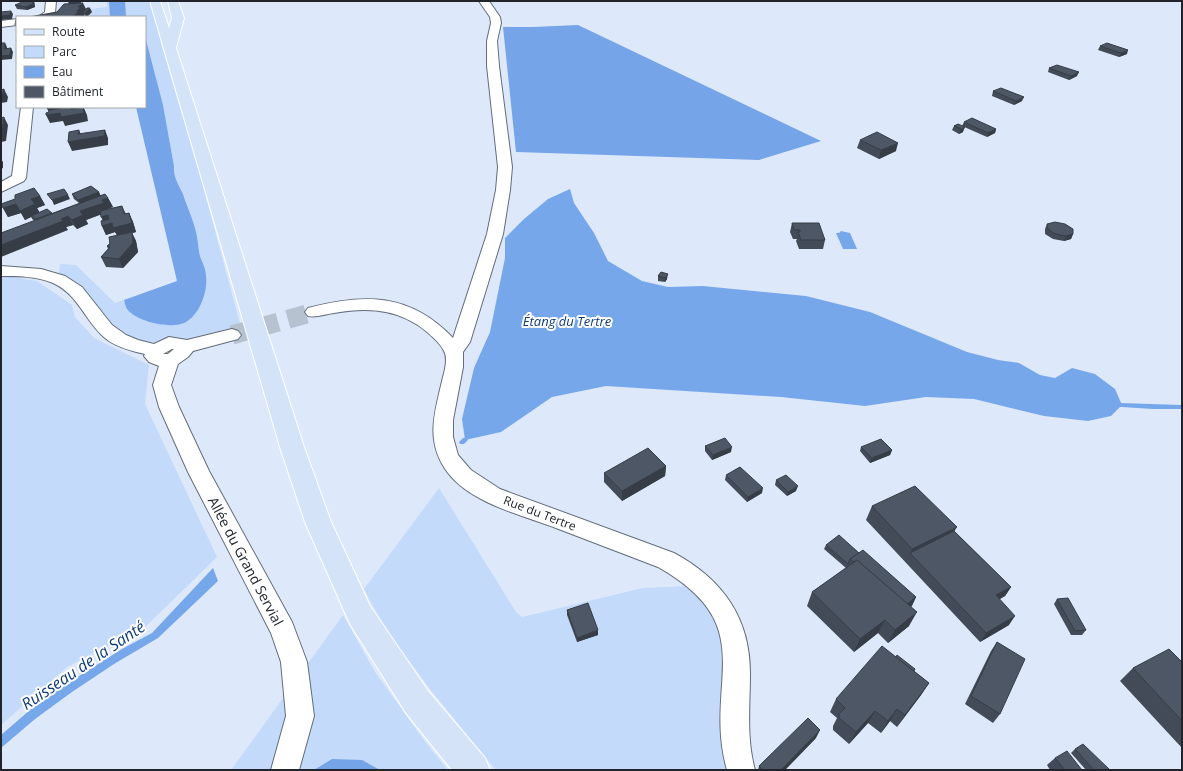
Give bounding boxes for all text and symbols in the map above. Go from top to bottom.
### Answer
legend [16,16,146,108]
text: Route [52,23,85,40]
text: Parc [52,43,77,60]
text: Eau [52,63,73,80]
text: Bâtiment [52,83,103,100]
water label: Étang du Tertre [523,312,612,330]
street label: Rue du Tertre [501,491,579,535]
street label: Allée du Grand Servial [204,493,288,629]
water label: Ruisseau de la Santé [17,615,149,715]

